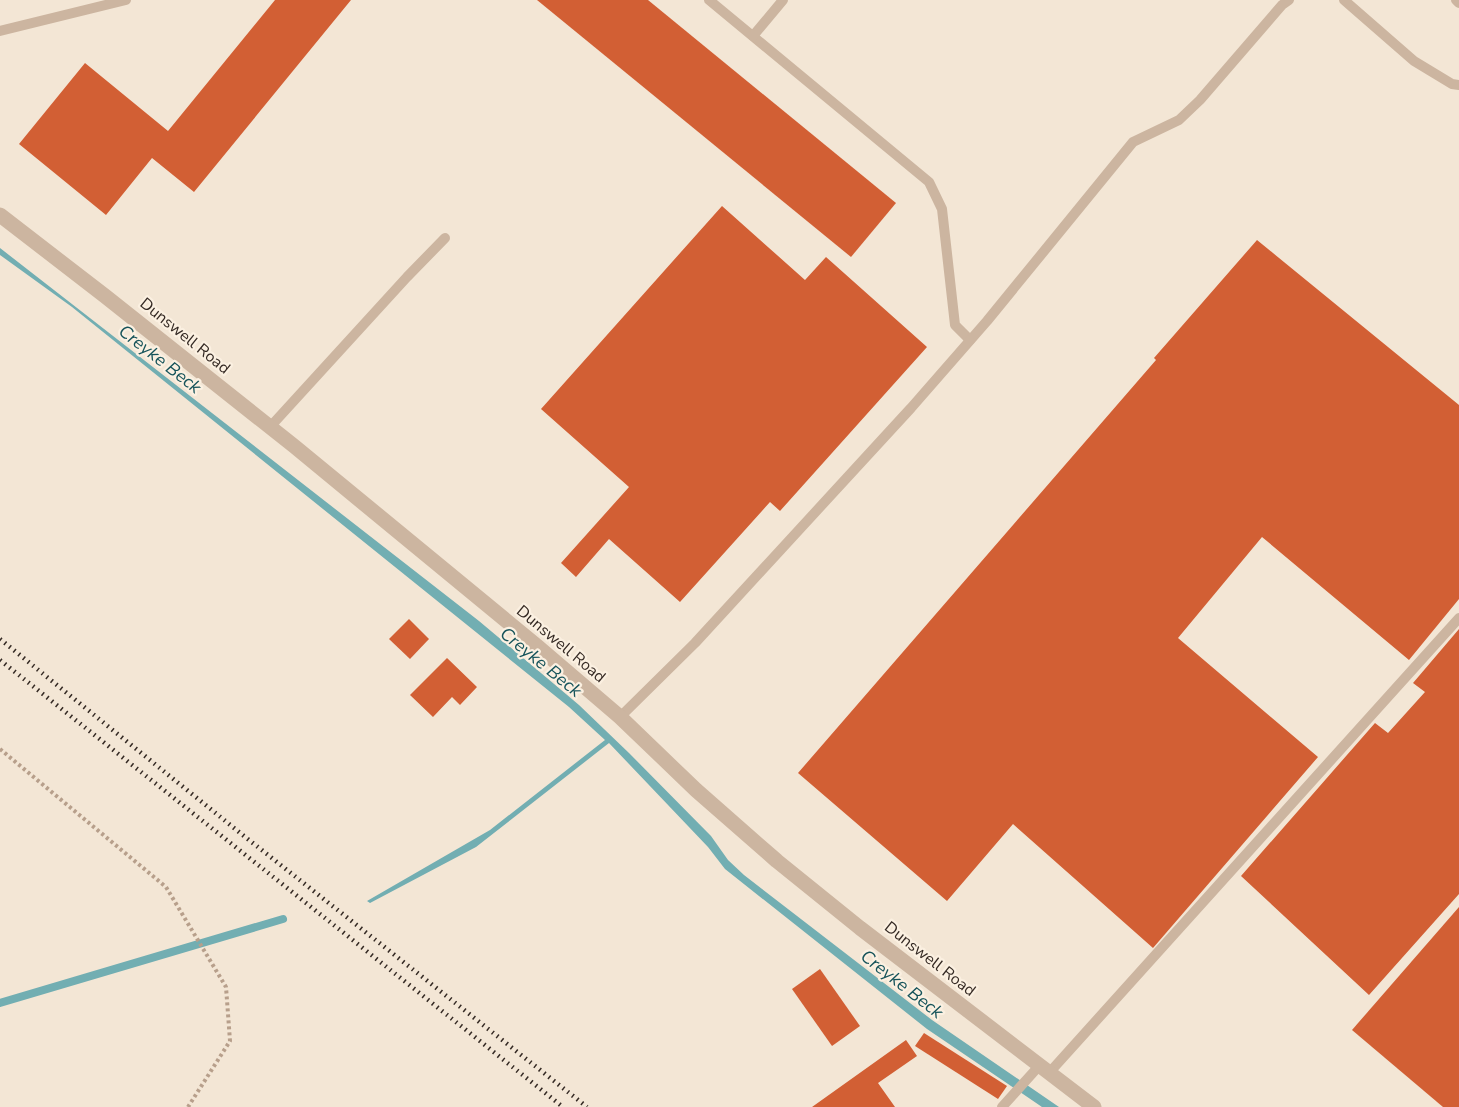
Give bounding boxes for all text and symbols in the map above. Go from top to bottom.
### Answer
street label: Dunswell Road [135,293,235,379]
water label: Creyke Beck [114,319,207,400]
street label: Dunswell Road [512,600,610,688]
water label: Creyke Beck [495,621,588,703]
street label: Dunswell Road [880,916,980,1002]
water label: Creyke Beck [856,944,949,1025]

